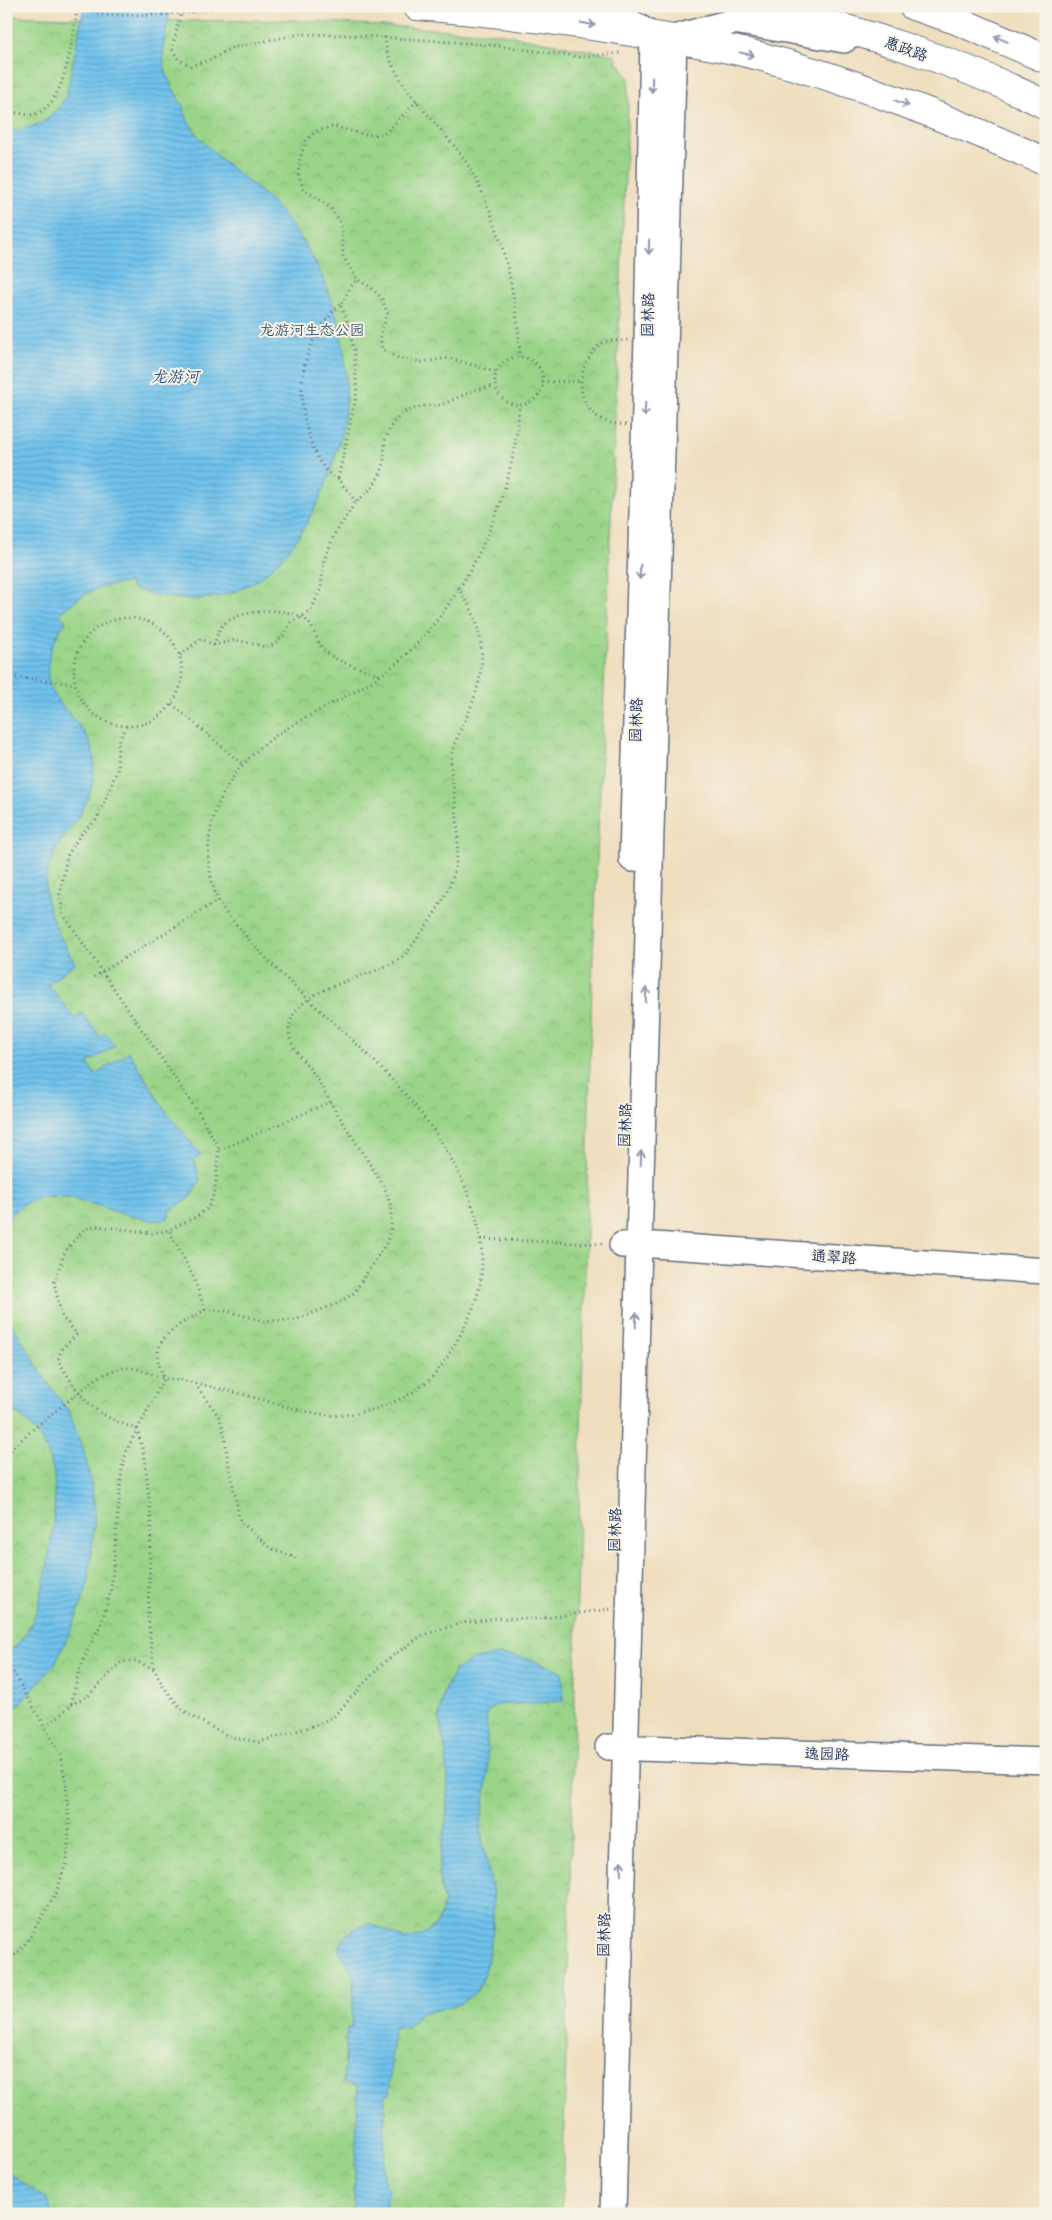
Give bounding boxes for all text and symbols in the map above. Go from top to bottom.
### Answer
one-way arrow [579,20,595,30]
street label: 惠政路 [881,33,930,66]
one-way arrow [994,34,1009,44]
one-way arrow [739,49,755,59]
one-way arrow [647,76,657,92]
one-way arrow [894,99,909,108]
one-way arrow [644,238,654,255]
street label: 园林路 [639,292,658,338]
park label: 龙游河生态公园 [259,321,365,340]
water label: 龙游河 [151,368,202,387]
one-way arrow [640,401,649,417]
one-way arrow [635,564,645,580]
street label: 园林路 [626,697,647,743]
one-way arrow [641,988,651,1004]
street label: 园林路 [615,1102,636,1148]
one-way arrow [636,1150,646,1166]
street label: 通翠路 [811,1246,857,1269]
one-way arrow [632,1313,641,1329]
street label: 园林路 [606,1507,625,1553]
street label: 逸园路 [804,1744,850,1765]
one-way arrow [617,1860,626,1876]
street label: 园林路 [595,1912,614,1958]

